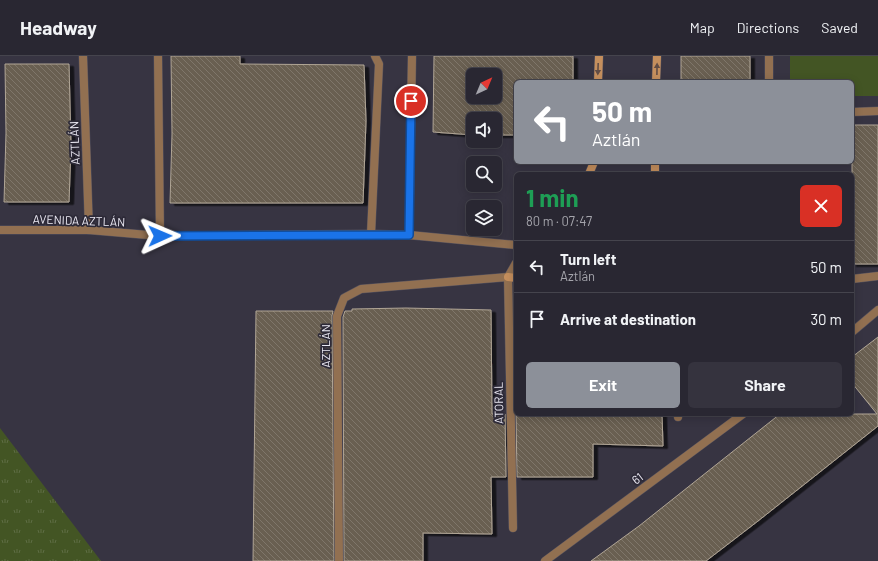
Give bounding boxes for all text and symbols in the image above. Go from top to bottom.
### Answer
text: Headway [20,16,97,39]
text: Map [690,19,715,36]
text: Directions [737,19,799,36]
text: Saved [821,19,858,36]
one-way arrow [654,62,660,75]
one-way arrow [595,63,601,76]
north arrow [466,68,502,104]
map controls [466,68,502,236]
pin [394,84,428,118]
icon: arrive [400,90,422,112]
text: 50 m [592,94,652,128]
icon: left [526,96,578,148]
button: sound [466,112,502,148]
street label: AZTLÁN [66,121,82,165]
text: Aztlán [592,128,641,150]
button: search [466,156,502,192]
text: 1 min [526,183,579,212]
button: close [800,185,842,227]
button: layers [466,200,502,236]
street label: AVENIDA AZTLÁN [32,211,126,229]
text: 80 m · 07:47 [526,213,592,229]
position arrow [139,215,181,257]
text: Turn left [560,250,616,268]
icon: left [526,256,548,278]
text: 50 m [810,258,842,276]
text: Aztlán [560,268,595,284]
icon: arrive [526,308,548,330]
text: Arrive at destination [560,310,696,328]
text: 30 m [810,310,842,328]
street label: AZTLÁN [318,324,332,368]
button: Exit [526,362,680,408]
button: Share [688,362,842,408]
street label: ATORAL [491,382,505,424]
street label: 61 [629,469,645,487]

